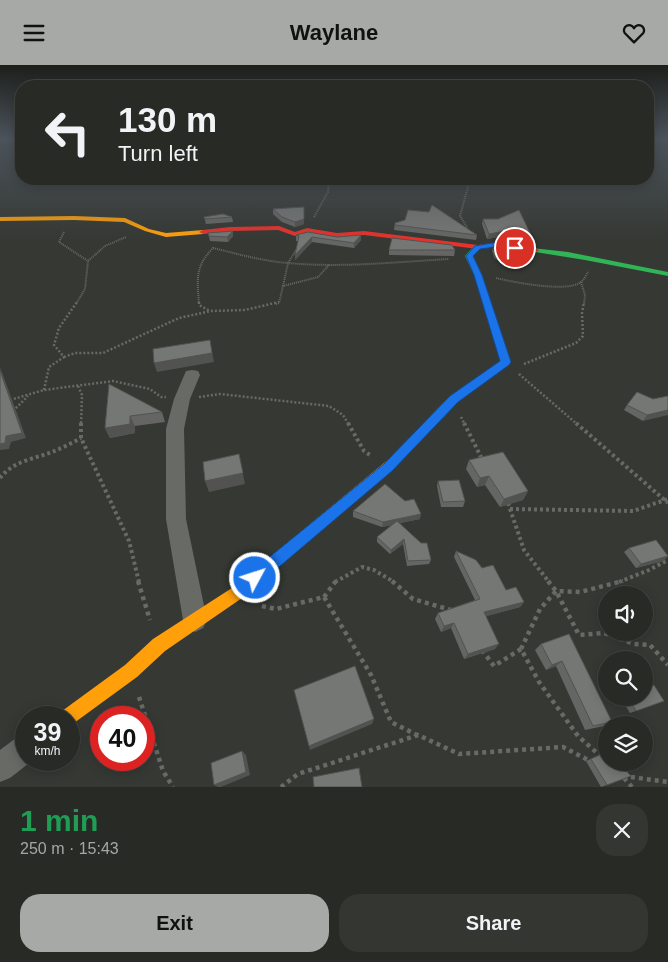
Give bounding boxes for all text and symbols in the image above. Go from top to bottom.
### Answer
icon: menu [20,19,48,47]
icon: heart [620,19,648,47]
text: Waylane [290,20,378,45]
icon: left [35,100,100,165]
text: 130 m [118,100,217,139]
text: Turn left [118,141,198,166]
pin [494,227,536,269]
icon: arrive [501,234,529,262]
position arrow [228,551,280,603]
map controls [598,586,653,771]
button: sound [598,586,653,641]
button: search [598,651,653,706]
speed limit sign: 40 [90,706,155,771]
button: layers [598,716,653,771]
text: 39 [34,718,61,746]
text: km/h [34,744,61,758]
text: 1 min [20,804,98,837]
button: close [596,804,648,856]
text: 250 m · 15:43 [20,840,119,857]
button: Exit [20,894,329,952]
button: Share [339,894,648,952]

